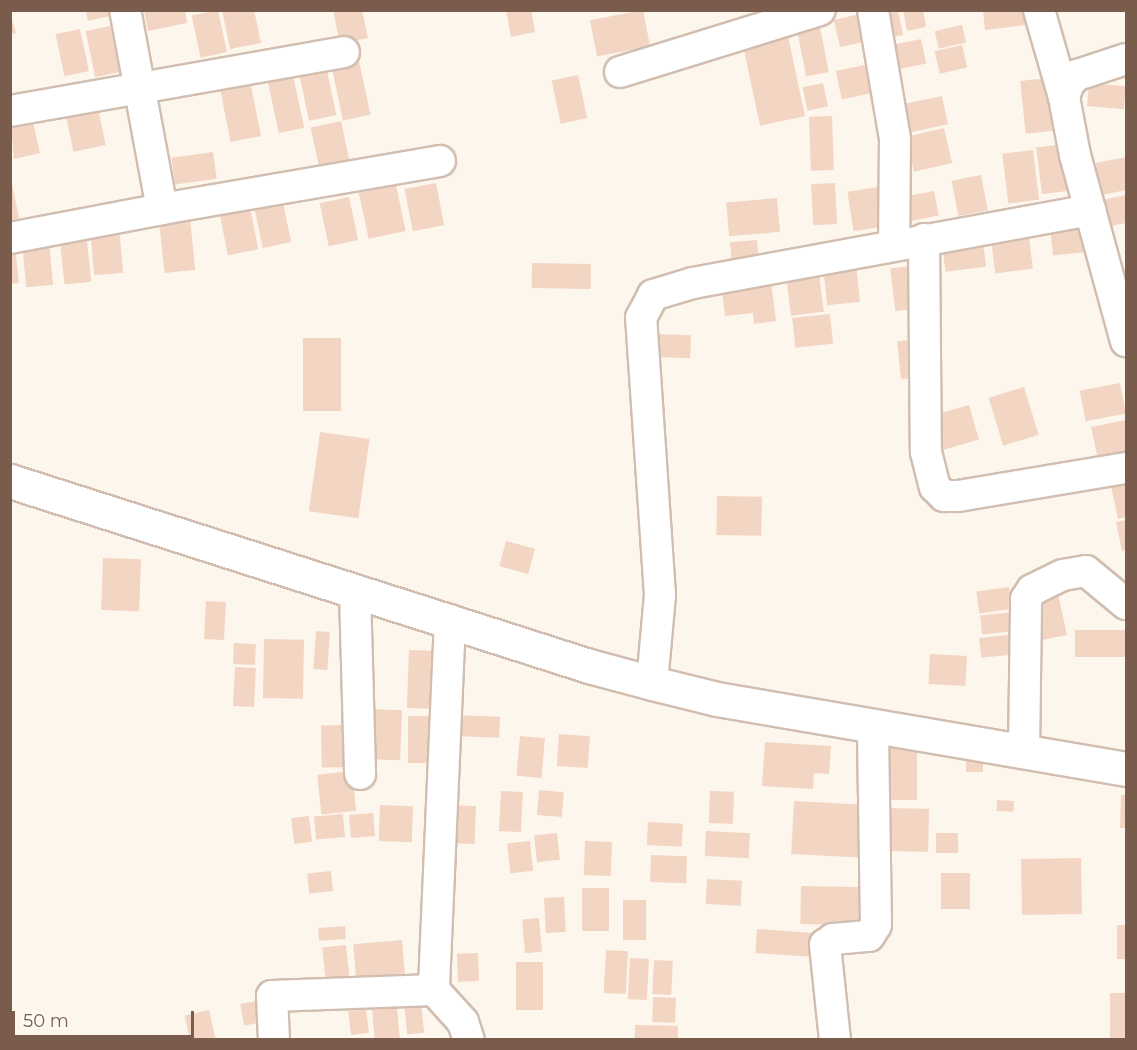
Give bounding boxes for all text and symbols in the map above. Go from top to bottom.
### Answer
scale bar [15,999,196,1037]
text: 50 m [23,1010,69,1032]

